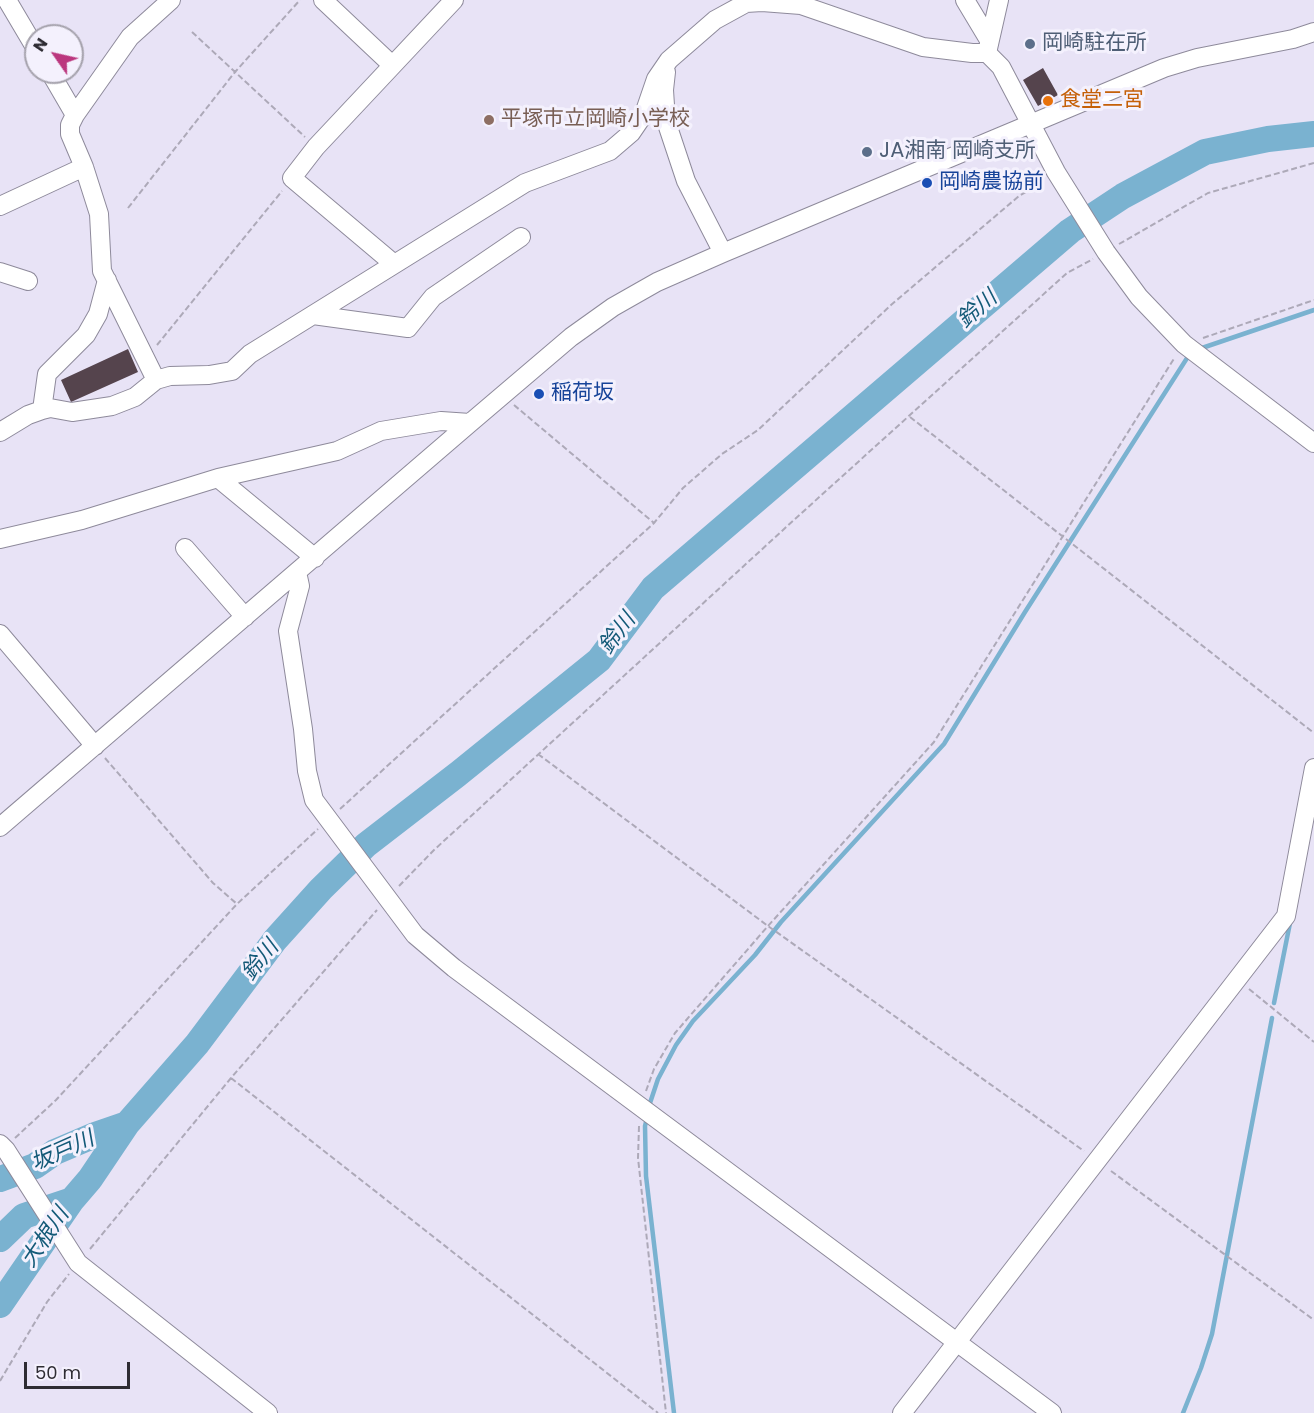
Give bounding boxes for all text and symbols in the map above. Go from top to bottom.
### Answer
north arrow [24,24,84,84]
place label: 岡崎駐在所 [1042,31,1147,57]
text: N [27,33,53,56]
marker: 岡崎駐在所 [1023,37,1037,51]
place label: 食堂二宮 [1060,88,1144,114]
marker: 食堂二宮 [1041,94,1055,108]
place label: 平塚市立岡崎小学校 [501,107,690,133]
marker: 平塚市立岡崎小学校 [482,113,496,127]
place label: JA湘南 岡崎支所 [879,139,1036,165]
marker: JA湘南 岡崎支所 [860,145,874,159]
place label: 岡崎農協前 [939,170,1044,196]
marker: 岡崎農協前 [920,176,934,190]
water label: 鈴川 [953,286,1003,334]
place label: 稲荷坂 [551,381,614,407]
marker: 稲荷坂 [532,387,546,401]
water label: 鈴川 [594,608,642,660]
water label: 鈴川 [237,936,285,986]
water label: 坂戸川 [27,1127,99,1177]
water label: 大根川 [17,1203,75,1273]
scale bar [27,1350,134,1388]
text: 50 m [35,1360,81,1385]

